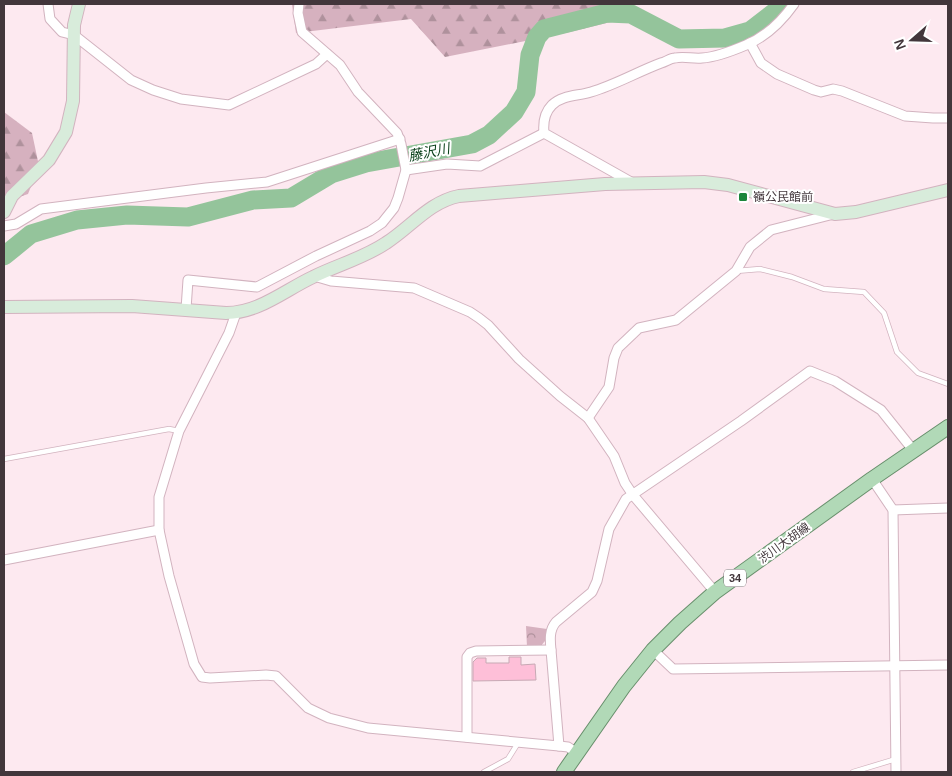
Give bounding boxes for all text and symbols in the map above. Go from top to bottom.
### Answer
north arrow [887,15,937,65]
text: N [891,37,909,52]
water label: 藤沢川 [407,140,453,164]
place label: 嶺公民館前 [753,190,813,204]
marker: 嶺公民館前 [737,191,749,203]
street label: 渋川大胡線 [756,520,812,566]
road number: 34 [724,570,746,586]

